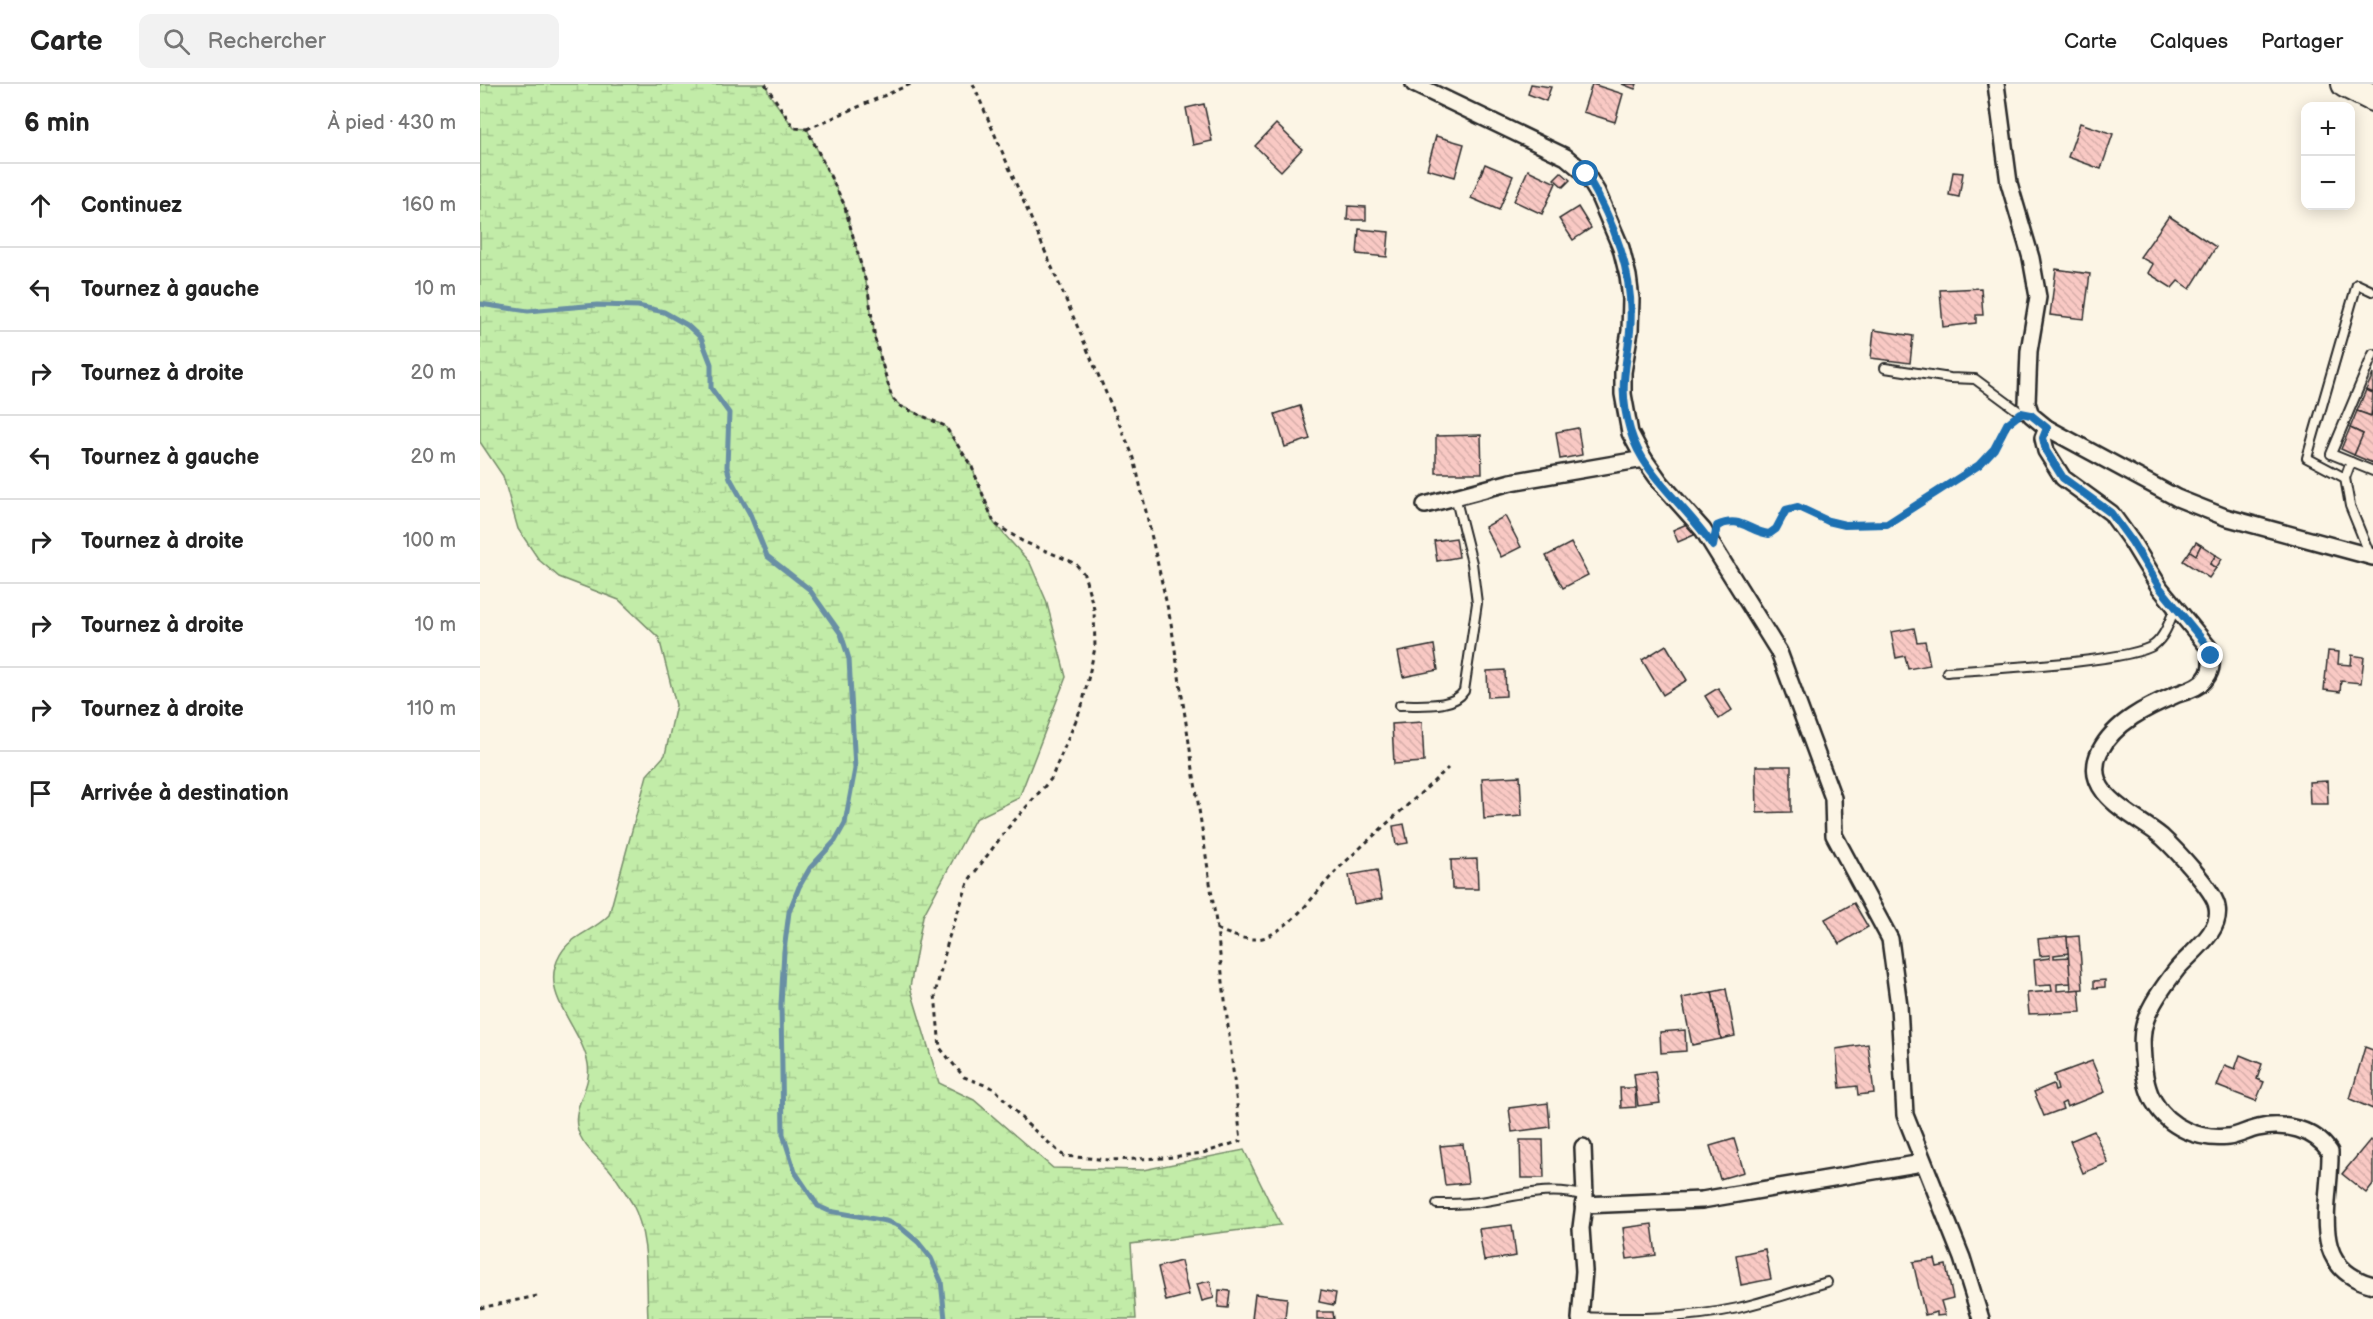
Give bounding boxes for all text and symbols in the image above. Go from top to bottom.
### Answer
search box [139,14,559,68]
text: Carte [30,25,103,58]
icon: search [160,25,193,58]
text: Rechercher [208,28,326,55]
text: Carte [2064,29,2117,54]
text: Calques [2150,29,2228,54]
text: Partager [2261,29,2343,54]
map controls [2301,102,2355,210]
button: + [2301,102,2355,156]
text: 6 min [24,108,90,139]
text: À pied · 430 m [328,111,456,135]
button: − [2301,156,2355,210]
route start [1572,160,1598,186]
icon: ahead [24,189,57,222]
text: Continuez [81,192,182,219]
text: 160 m [402,193,456,217]
icon: left [24,273,57,306]
text: Tournez à gauche [81,276,259,303]
text: 10 m [415,277,456,301]
icon: right [24,357,57,390]
text: Tournez à droite [81,360,244,387]
text: 20 m [411,361,456,385]
icon: left [24,441,57,474]
text: Tournez à gauche [81,444,259,471]
text: 20 m [411,445,456,469]
icon: right [24,525,57,558]
text: Tournez à droite [81,528,244,555]
text: 100 m [403,529,456,553]
icon: right [24,609,57,642]
text: Tournez à droite [81,612,244,639]
text: 10 m [415,613,456,637]
route end [2197,642,2223,668]
icon: right [24,693,57,726]
text: Tournez à droite [81,696,244,723]
text: 110 m [407,697,456,721]
icon: arrive [24,777,57,810]
text: Arrivée à destination [81,780,289,807]

